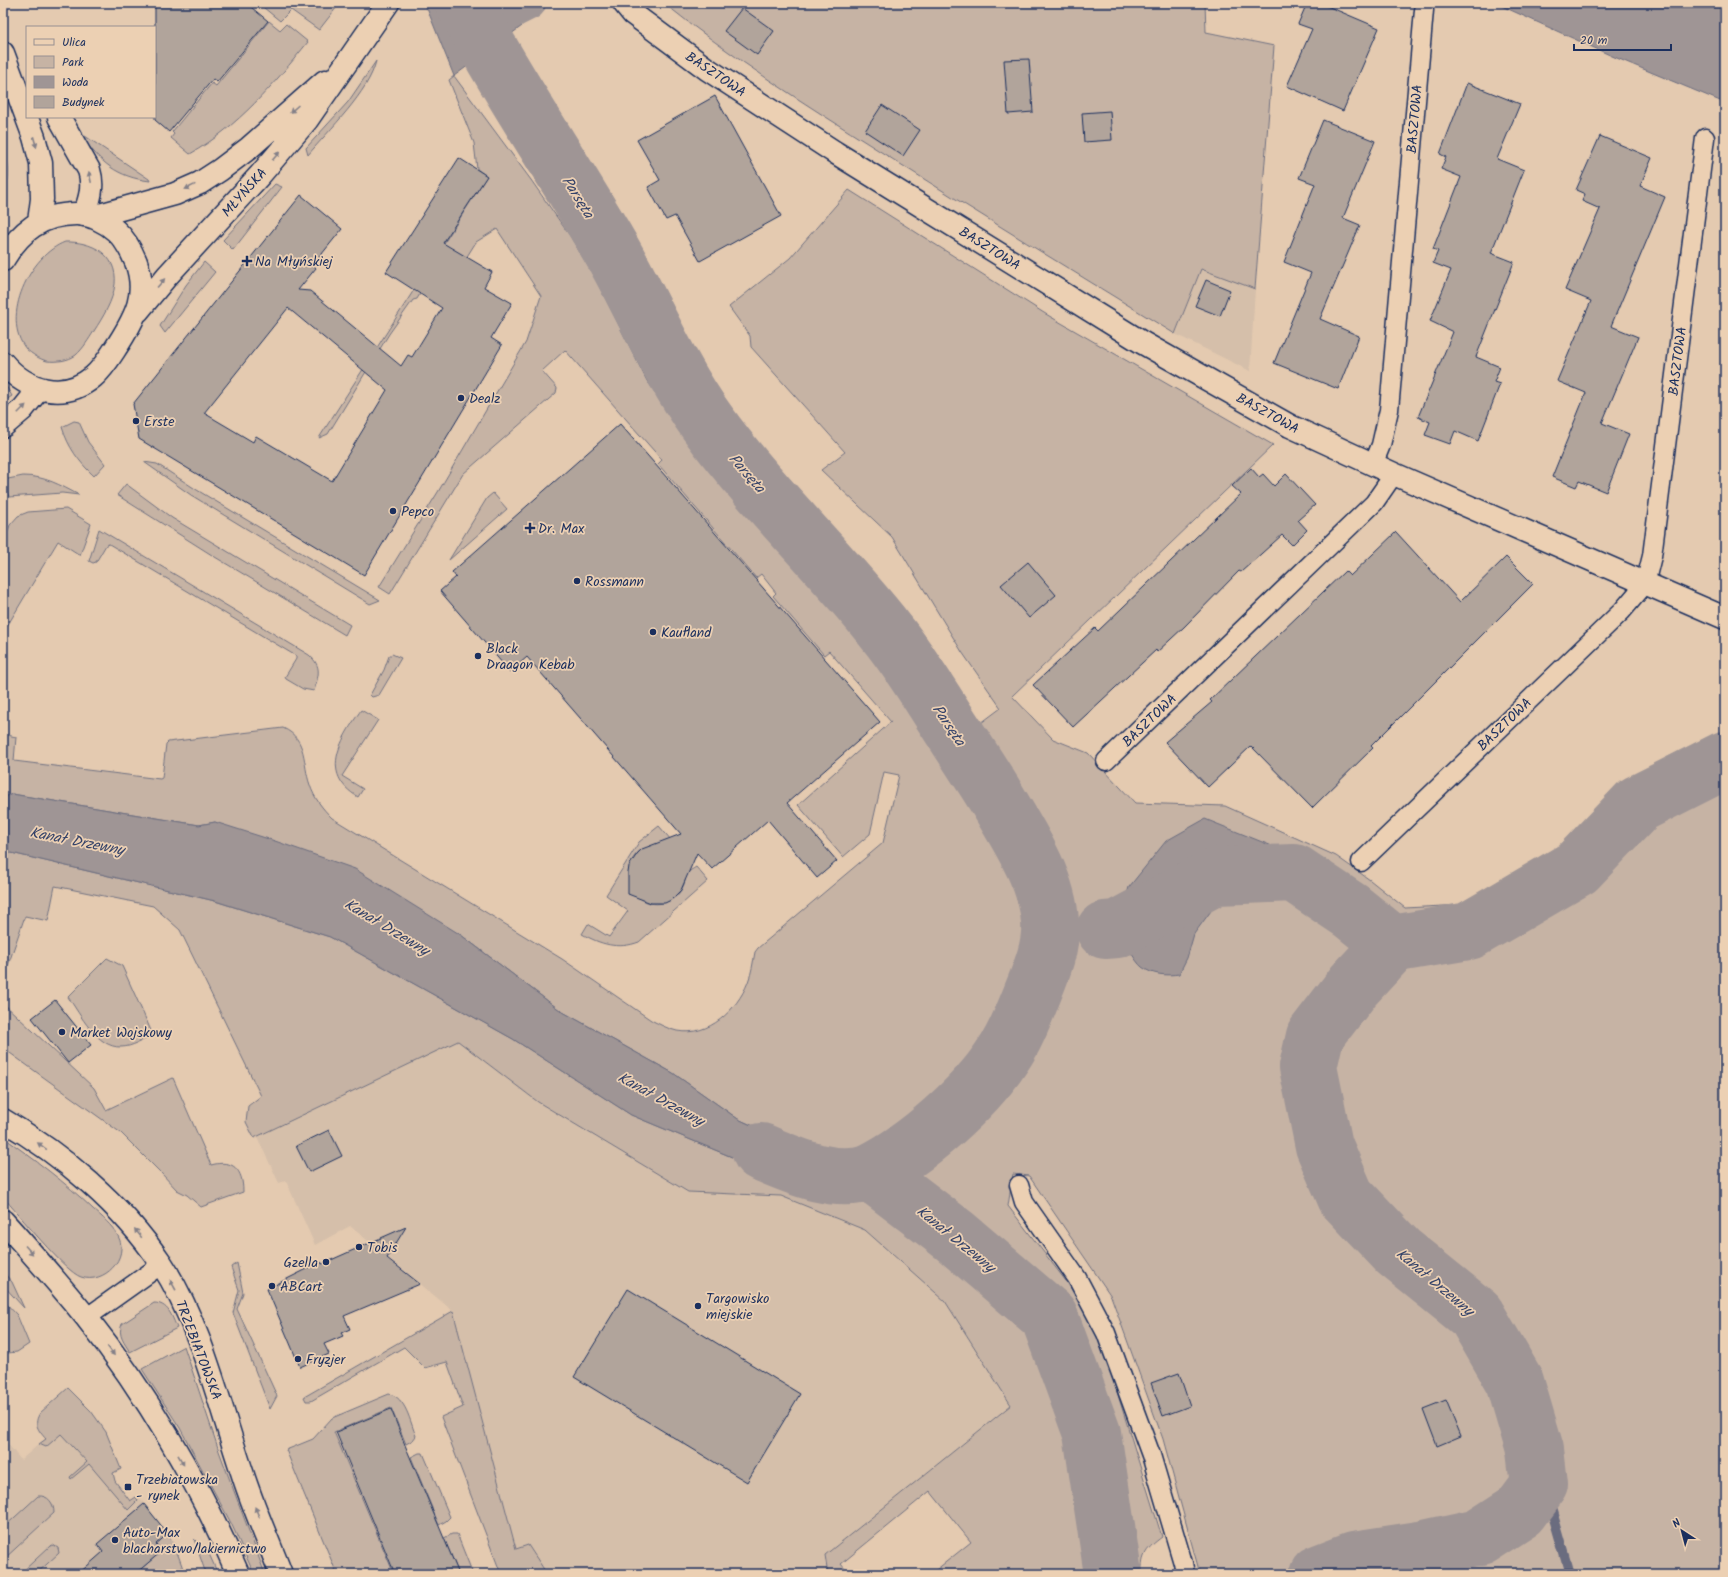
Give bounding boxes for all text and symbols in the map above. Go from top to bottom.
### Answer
legend [26,26,156,118]
scale bar [1574,26,1671,52]
text: 20 m [1580,31,1608,50]
text: Ulica [62,33,86,52]
street label: BASZTOWA [681,46,750,103]
text: Park [62,53,84,72]
text: Woda [62,73,89,92]
street label: BASZTOWA [1401,84,1429,154]
text: Budynek [62,93,105,112]
one-way arrow [289,104,298,113]
one-way arrow [32,136,38,148]
one-way arrow [272,150,281,161]
street label: MŁYŃSKA [216,163,273,222]
one-way arrow [87,171,93,183]
water label: Parsęta [555,172,600,224]
one-way arrow [185,184,196,190]
street label: BASZTOWA [954,221,1025,276]
place label: Na Młyńskiej [255,251,333,273]
marker: Na Młyńskiej [242,256,252,266]
one-way arrow [156,278,165,288]
street label: BASZTOWA [1663,325,1693,397]
place label: Dealz [469,388,501,410]
street label: BASZTOWA [1232,388,1303,440]
marker: Dealz [456,393,466,403]
one-way arrow [17,404,27,414]
place label: Erste [144,411,175,433]
marker: Erste [131,416,141,426]
water label: Parsęta [722,448,771,500]
place label: Pepco [401,501,434,523]
marker: Pepco [388,506,398,516]
place label: Dr. Max [538,518,585,540]
marker: Dr. Max [525,523,535,533]
place label: Rossmann [585,571,644,593]
marker: Rossmann [572,576,582,586]
place label: Kaufland [661,622,712,644]
marker: Kaufland [648,627,658,637]
place label: Black Draagon Kebab [486,638,575,676]
marker: Black Draagon Kebab [473,651,483,661]
street label: BASZTOWA [1117,689,1182,753]
street label: BASZTOWA [1472,693,1537,757]
water label: Parsęta [925,700,972,752]
water label: Kanał Drzewny [28,821,128,863]
water label: Kanał Drzewny [339,893,435,964]
place label: Market Wojskowy [70,1022,172,1044]
marker: Market Wojskowy [57,1027,67,1037]
water label: Kanał Drzewny [613,1066,710,1134]
one-way arrow [37,1142,47,1150]
water label: Kanał Drzewny [911,1200,1002,1280]
one-way arrow [134,1228,143,1238]
place label: Tobis [367,1237,398,1259]
marker: Tobis [354,1242,364,1252]
water label: Kanał Drzewny [1390,1243,1480,1324]
one-way arrow [24,1245,34,1255]
place label: Gzella [284,1252,318,1274]
marker: Gzella [321,1257,331,1267]
place label: ABCart [280,1276,323,1298]
one-way arrow [170,1279,177,1291]
marker: ABCart [267,1281,277,1291]
place label: Targowisko miejskie [706,1288,769,1326]
street label: TRZEBIATOWSKA [169,1297,227,1404]
marker: Targowisko miejskie [693,1301,703,1311]
one-way arrow [107,1345,115,1356]
place label: Fryzjer [306,1349,347,1371]
marker: Fryzjer [293,1354,303,1364]
one-way arrow [178,1454,185,1466]
place label: Trzebiatowska - rynek [136,1469,218,1507]
marker: Trzebiatowska - rynek [123,1482,133,1492]
one-way arrow [253,1505,259,1517]
north arrow [1662,1511,1702,1551]
text: N [1669,1514,1685,1533]
place label: Auto-Max blacharstwo/lakiernictwo [123,1522,266,1560]
marker: Auto-Max blacharstwo/lakiernictwo [110,1535,120,1545]

